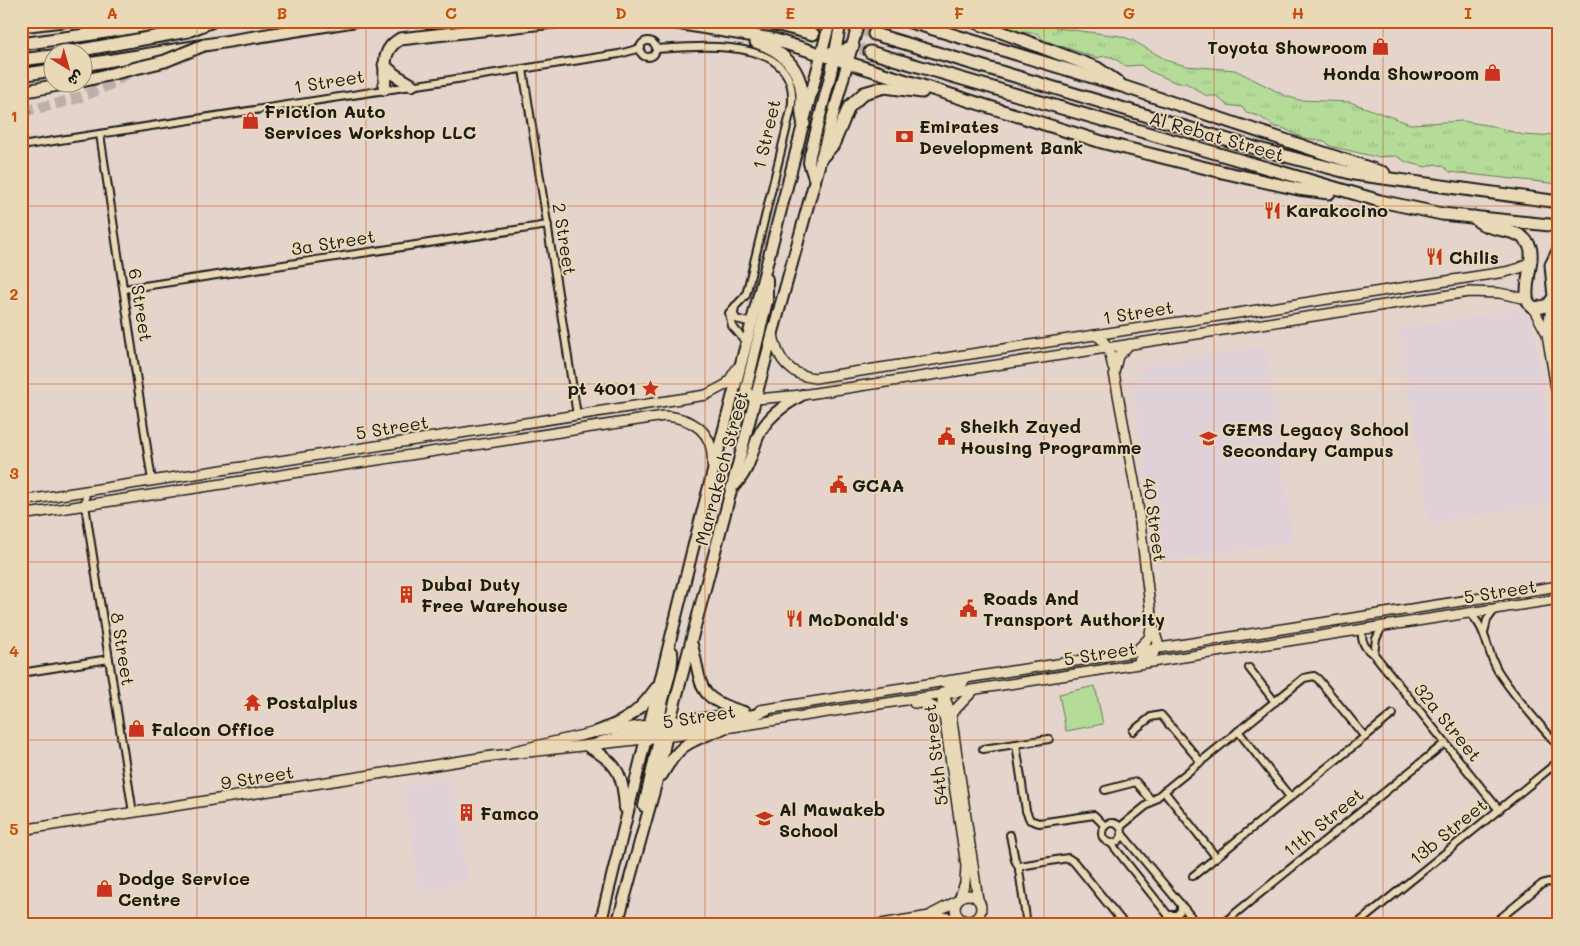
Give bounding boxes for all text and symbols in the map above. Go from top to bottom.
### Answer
text: A [106,2,118,23]
text: B [277,2,287,23]
text: C [445,2,457,23]
text: D [615,2,627,23]
text: E [785,2,795,23]
text: F [954,2,964,23]
text: G [1123,2,1135,23]
text: H [1292,2,1304,23]
text: I [1464,2,1472,23]
place label: Toyota Showroom [1207,35,1367,59]
shop icon: Toyota Showroom [1371,37,1391,57]
north arrow [42,42,92,92]
place label: Honda Showroom [1322,61,1479,85]
shop icon: Honda Showroom [1483,63,1503,83]
street label: 1 Street [292,64,366,98]
text: ش [64,67,88,91]
street label: 1 Street [746,97,786,171]
place label: Friction Auto Services Workshop LLC [264,99,476,144]
text: 1 [10,105,18,126]
street label: Al Rebat Street [1147,105,1287,167]
shop icon: Friction Auto Services Workshop LLC [240,111,260,131]
place label: Emirates Development Bank [919,114,1083,159]
bank icon: Emirates Development Bank [895,126,915,146]
place label: Karakccino [1286,198,1388,222]
restaurant icon: Karakccino [1262,200,1282,220]
street label: 2 Street [547,201,583,277]
street label: 3a Street [289,224,377,260]
place label: Chilis [1449,245,1499,269]
restaurant icon: Chilis [1425,247,1445,267]
street label: 6 Street [123,267,159,343]
text: 2 [10,283,19,304]
street label: 1 Street [1101,295,1175,329]
place label: pt 4001 [568,376,636,400]
place icon: pt 4001 [640,378,660,398]
street label: Marrakech Street [689,388,753,548]
street label: 5 Street [354,409,430,445]
place label: Sheikh Zayed Housing Programme [960,414,1142,459]
place label: GEMS Legacy School Secondary Campus [1222,417,1409,462]
public building icon: Sheikh Zayed Housing Programme [936,426,956,446]
school or university icon: GEMS Legacy School Secondary Campus [1198,429,1218,449]
text: 3 [9,462,19,483]
place label: GCAA [852,473,904,497]
public building icon: GCAA [828,475,848,495]
street label: 40 Street [1137,476,1173,564]
place label: Dubai Duty Free Warehouse [421,572,568,617]
street label: 5 Street [1462,573,1538,609]
building icon: Dubai Duty Free Warehouse [397,584,417,604]
place label: Roads And Transport Authority [983,586,1165,631]
public building icon: Roads And Transport Authority [959,598,979,618]
place label: McDonald's [808,607,909,631]
restaurant icon: McDonald's [784,609,804,629]
street label: 8 Street [105,611,141,687]
street label: 5 Street [1062,635,1138,671]
text: 4 [9,640,19,661]
street label: 32a Street [1409,678,1487,766]
place label: Postalplus [266,690,358,714]
temple icon: Postalplus [242,692,262,712]
street label: 5 Street [661,698,737,734]
street label: 54th Street [917,703,953,807]
place label: Falcon Office [151,717,275,741]
shop icon: Falcon Office [127,719,147,739]
street label: 9 Street [219,759,295,795]
street label: 11th Street [1278,782,1368,862]
street label: 13b Street [1404,792,1492,870]
place label: Al Mawakeb School [779,797,885,842]
place label: Famco [480,801,539,825]
building icon: Famco [456,803,476,823]
school or university icon: Al Mawakeb School [755,809,775,829]
text: 5 [9,818,19,839]
place label: Dodge Service Centre [118,866,250,911]
shop icon: Dodge Service Centre [94,878,114,898]

